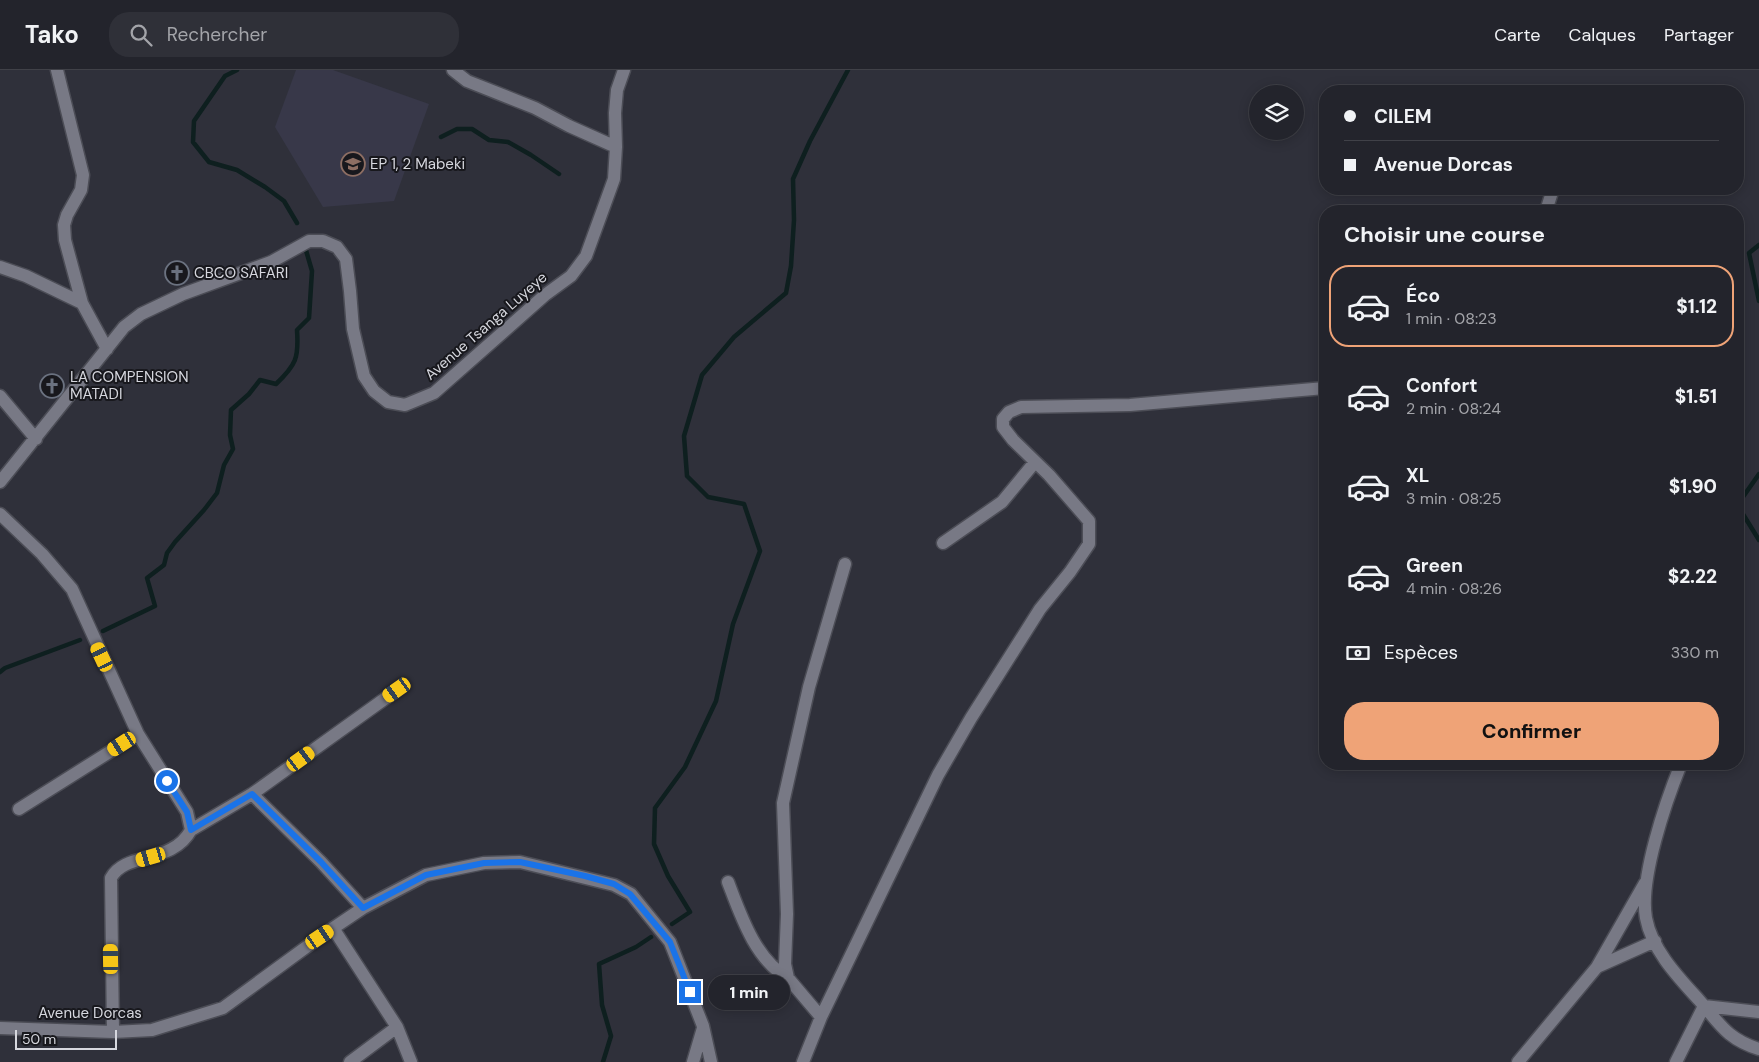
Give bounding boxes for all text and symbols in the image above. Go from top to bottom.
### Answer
search box [109,12,459,57]
text: Tako [25,19,79,50]
icon: search [127,21,155,49]
text: Rechercher [167,22,267,47]
text: Carte [1494,23,1541,47]
text: Calques [1569,23,1636,47]
text: Partager [1664,23,1734,47]
map controls [1249,85,1304,140]
button: layers [1249,85,1304,140]
text: CILEM [1374,104,1432,129]
school or university icon: EP 1, 2 Mabeki [340,151,366,177]
text: Avenue Dorcas [1374,152,1513,177]
place label: EP 1, 2 Mabeki [370,154,465,174]
text: Choisir une course [1344,220,1545,249]
church icon: CBCO SAFARI [164,260,190,286]
place label: CBCO SAFARI [194,263,288,283]
street label: Avenue Tsanga Luyeye [421,267,551,385]
text: Éco [1406,283,1440,308]
icon: car [1346,284,1391,329]
text: $1.12 [1676,294,1717,319]
text: 1 min · 08:23 [1406,308,1497,329]
place label: LA COMPENSION MATADI [70,367,189,404]
church icon: LA COMPENSION MATADI [39,373,65,399]
text: Confort [1406,373,1478,398]
icon: car [1346,374,1391,419]
text: $1.51 [1675,384,1717,409]
text: 2 min · 08:24 [1406,398,1501,419]
text: XL [1406,463,1429,488]
icon: car [1346,464,1391,509]
text: $1.90 [1669,474,1717,499]
text: 3 min · 08:25 [1406,488,1502,509]
text: Green [1406,553,1463,578]
icon: car [1346,554,1391,599]
text: $2.22 [1668,564,1717,589]
text: 4 min · 08:26 [1406,578,1502,599]
icon: cash [1344,639,1372,667]
car [88,640,115,674]
text: Espèces [1384,640,1458,665]
text: 330 m [1671,642,1719,663]
car [380,675,413,705]
button: Confirmer [1344,702,1719,760]
car [105,730,138,758]
car [284,744,317,774]
route start [156,770,178,792]
car [134,846,167,868]
car [303,922,336,952]
car [103,944,118,974]
callout: 1 min [708,974,790,1010]
route end [679,981,701,1003]
text: 1 min [729,982,769,1003]
street label: Avenue Dorcas [38,1003,142,1023]
scale bar [15,1027,118,1050]
text: 50 m [22,1030,56,1048]

